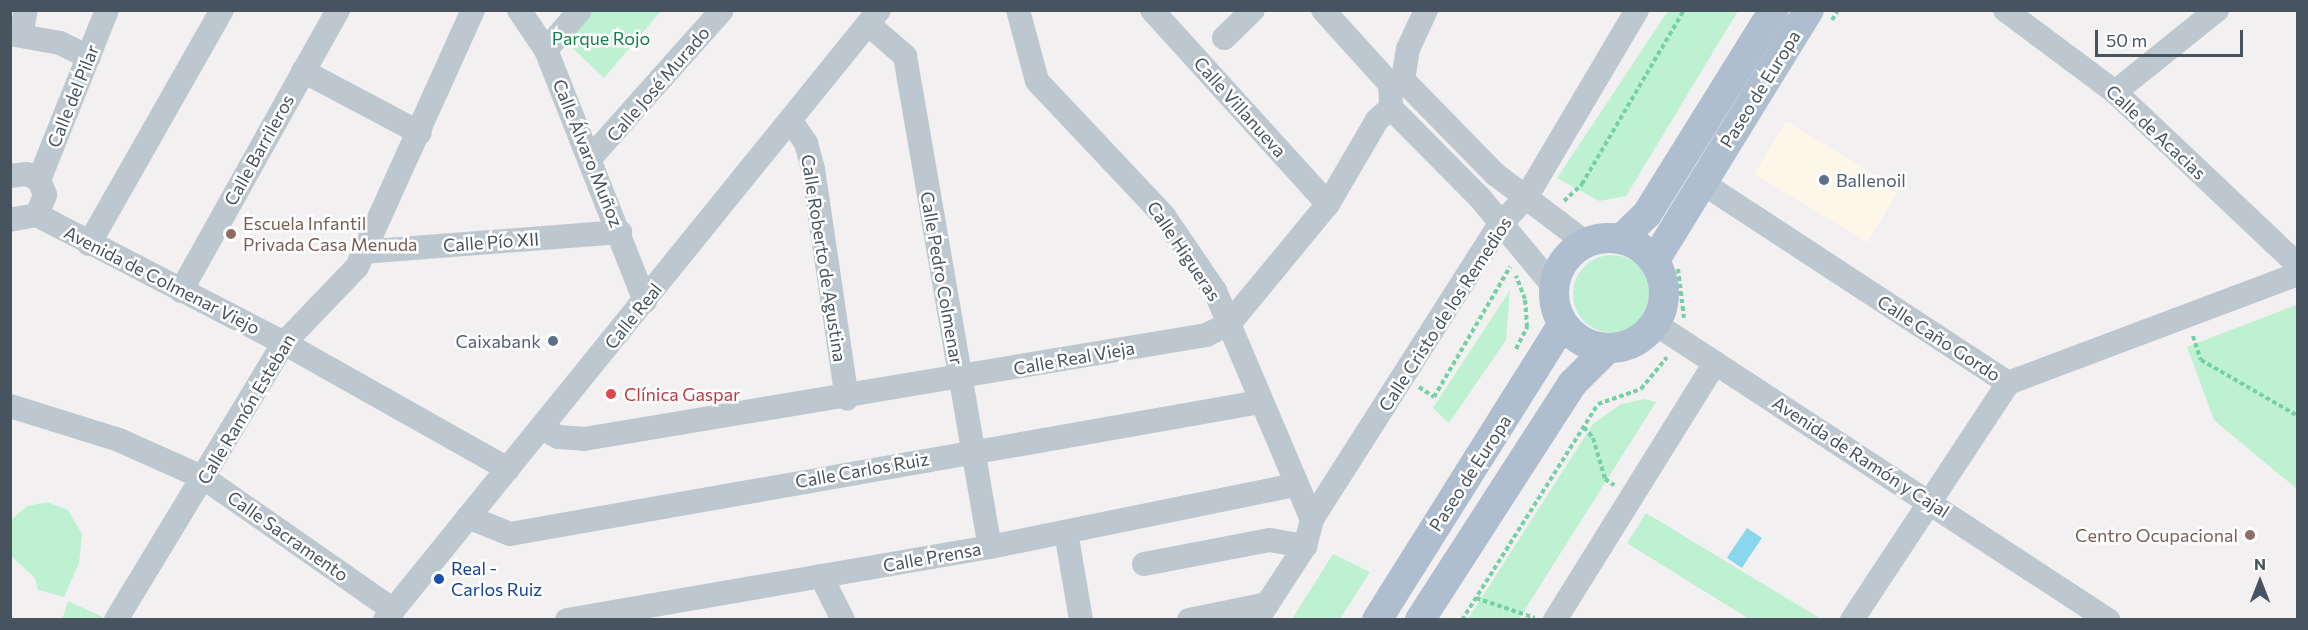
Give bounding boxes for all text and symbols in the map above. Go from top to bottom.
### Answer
scale bar [2098,18,2246,56]
street label: Calle José Murado [602,22,714,146]
street label: Paseo de Europa [1715,26,1805,152]
park label: Parque Rojo [552,27,650,49]
text: 50 m [2106,29,2147,51]
street label: Calle del Pilar [43,41,103,151]
street label: Calle Villanueva [1189,52,1291,162]
street label: Calle Álvaro Muñoz [548,76,628,230]
street label: Calle de Acacias [2102,80,2210,184]
street label: Calle Barrileros [220,91,298,209]
street label: Calle Roberto de Agustina [797,153,851,363]
place label: Ballenoil [1836,169,1906,191]
marker: Ballenoil [1817,173,1831,187]
street label: Calle Pedro Colmenar [916,190,968,366]
street label: Calle Higueras [1143,197,1225,305]
place label: Escuela Infantil Privada Casa Menuda [243,213,417,256]
street label: Calle Cristo de los Remedios [1374,213,1516,415]
street label: Avenida de Colmenar Viejo [61,221,263,339]
marker: Escuela Infantil Privada Casa Menuda [224,227,238,241]
street label: Calle Pío XII [442,228,540,256]
street label: Calle Real [600,279,666,353]
street label: Calle Caño Gordo [1874,290,2004,386]
street label: Calle Ramón Esteban [193,330,299,488]
place label: Caixabank [456,330,541,352]
marker: Caixabank [546,334,560,348]
street label: Calle Real Vieja [1012,337,1136,379]
place label: Clínica Gaspar [624,383,740,405]
marker: Clínica Gaspar [602,385,620,403]
street label: Avenida de Ramón y Cajal [1769,392,1953,522]
street label: Paseo de Europa [1424,411,1516,535]
street label: Calle Carlos Ruiz [794,448,930,492]
street label: Calle Sacramento [223,486,353,586]
place label: Centro Ocupacional [2075,524,2238,546]
marker: Centro Ocupacional [2243,528,2257,542]
street label: Calle Prensa [881,538,983,576]
north arrow [2230,552,2290,612]
text: N [2254,554,2266,573]
place label: Real - Carlos Ruiz [451,558,542,600]
marker: Real - Carlos Ruiz [432,572,446,586]

